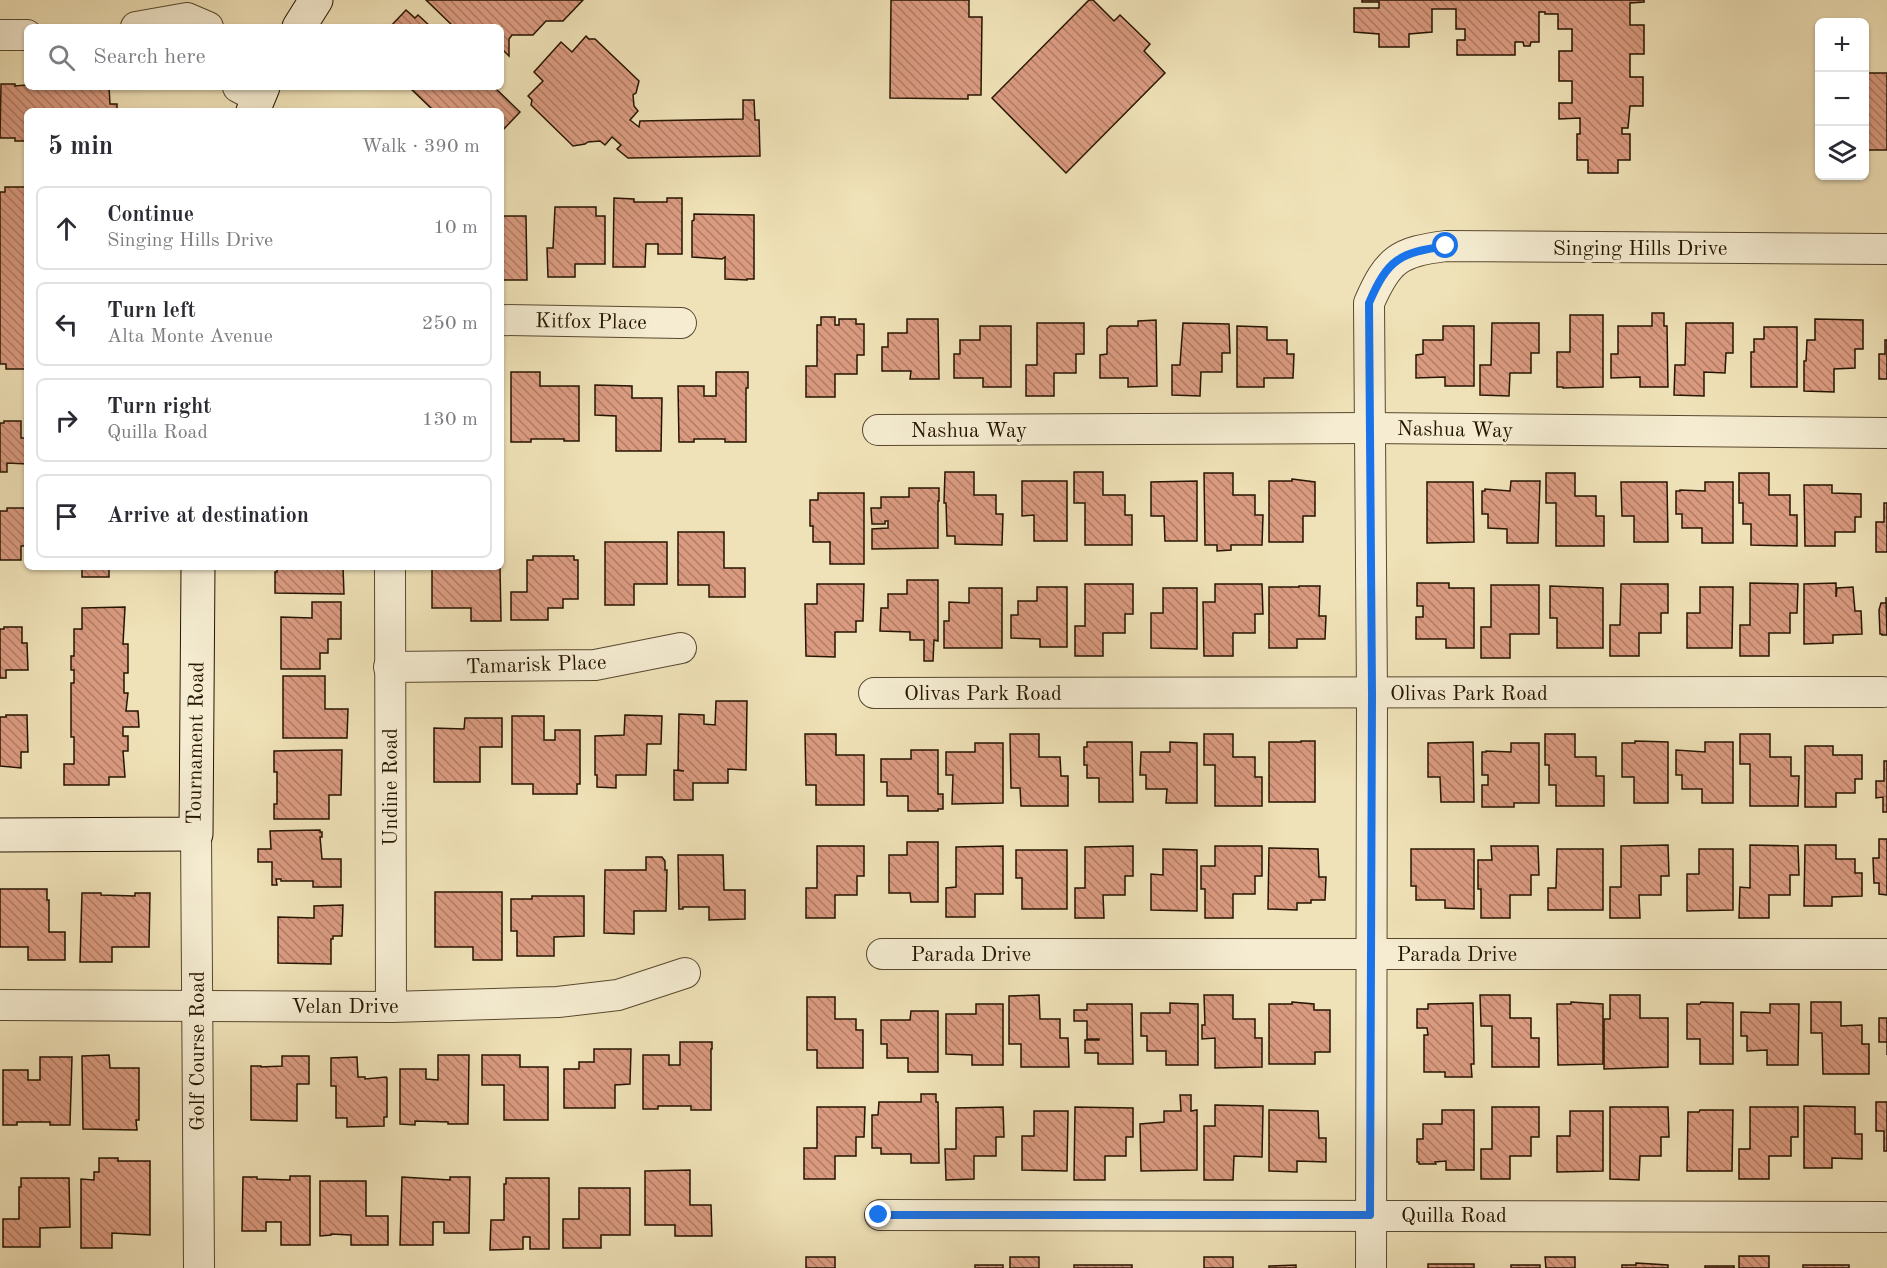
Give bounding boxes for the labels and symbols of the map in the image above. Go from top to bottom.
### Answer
route start [1432,232,1458,258]
street label: Singing Hills Drive [1553,239,1727,260]
street label: Kitfox Place [535,311,647,334]
street label: Nashua Way [1397,419,1513,442]
street label: Nashua Way [911,421,1027,442]
street label: Tamarisk Place [465,653,607,678]
street label: Tournament Road [185,661,208,825]
street label: Olivas Park Road [904,684,1062,705]
street label: Olivas Park Road [1390,684,1548,705]
street label: Undine Road [381,728,402,846]
street label: Parada Drive [911,945,1031,966]
street label: Parada Drive [1397,945,1517,966]
street label: Golf Course Road [188,971,209,1131]
street label: Velan Drive [291,997,399,1018]
route end [865,1201,891,1227]
street label: Quilla Road [1401,1206,1507,1227]

